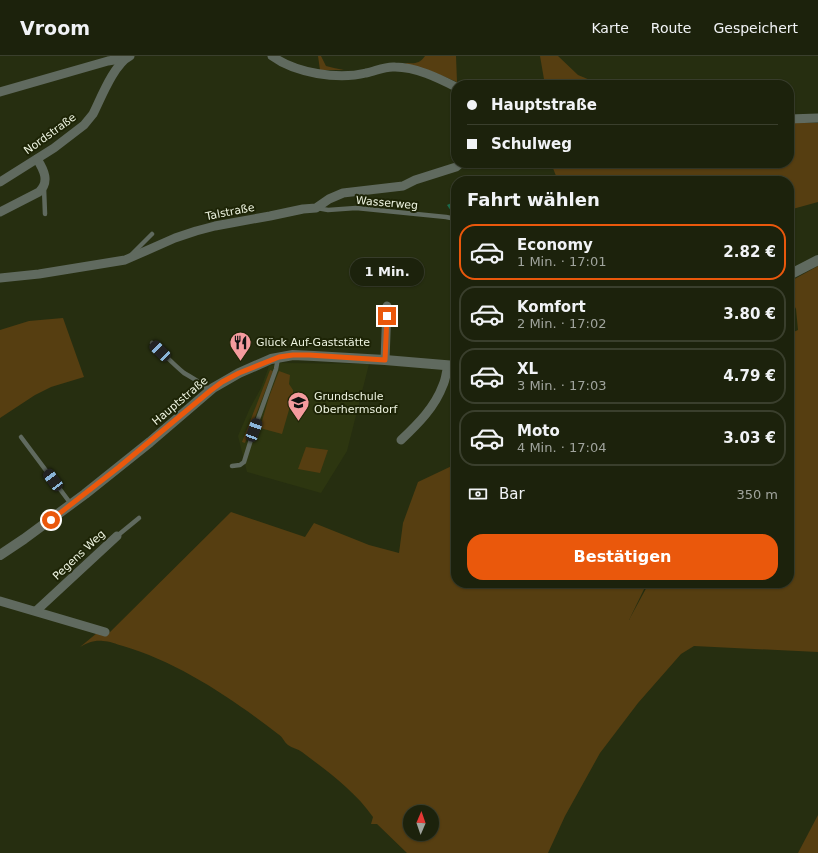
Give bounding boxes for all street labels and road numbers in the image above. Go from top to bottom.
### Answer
street label: Nordstraße [21,111,79,157]
street label: Wasserweg [355,194,419,212]
street label: Talstraße [203,201,256,223]
street label: Hauptstraße [150,374,211,428]
street label: Pegens Weg [50,527,108,583]

